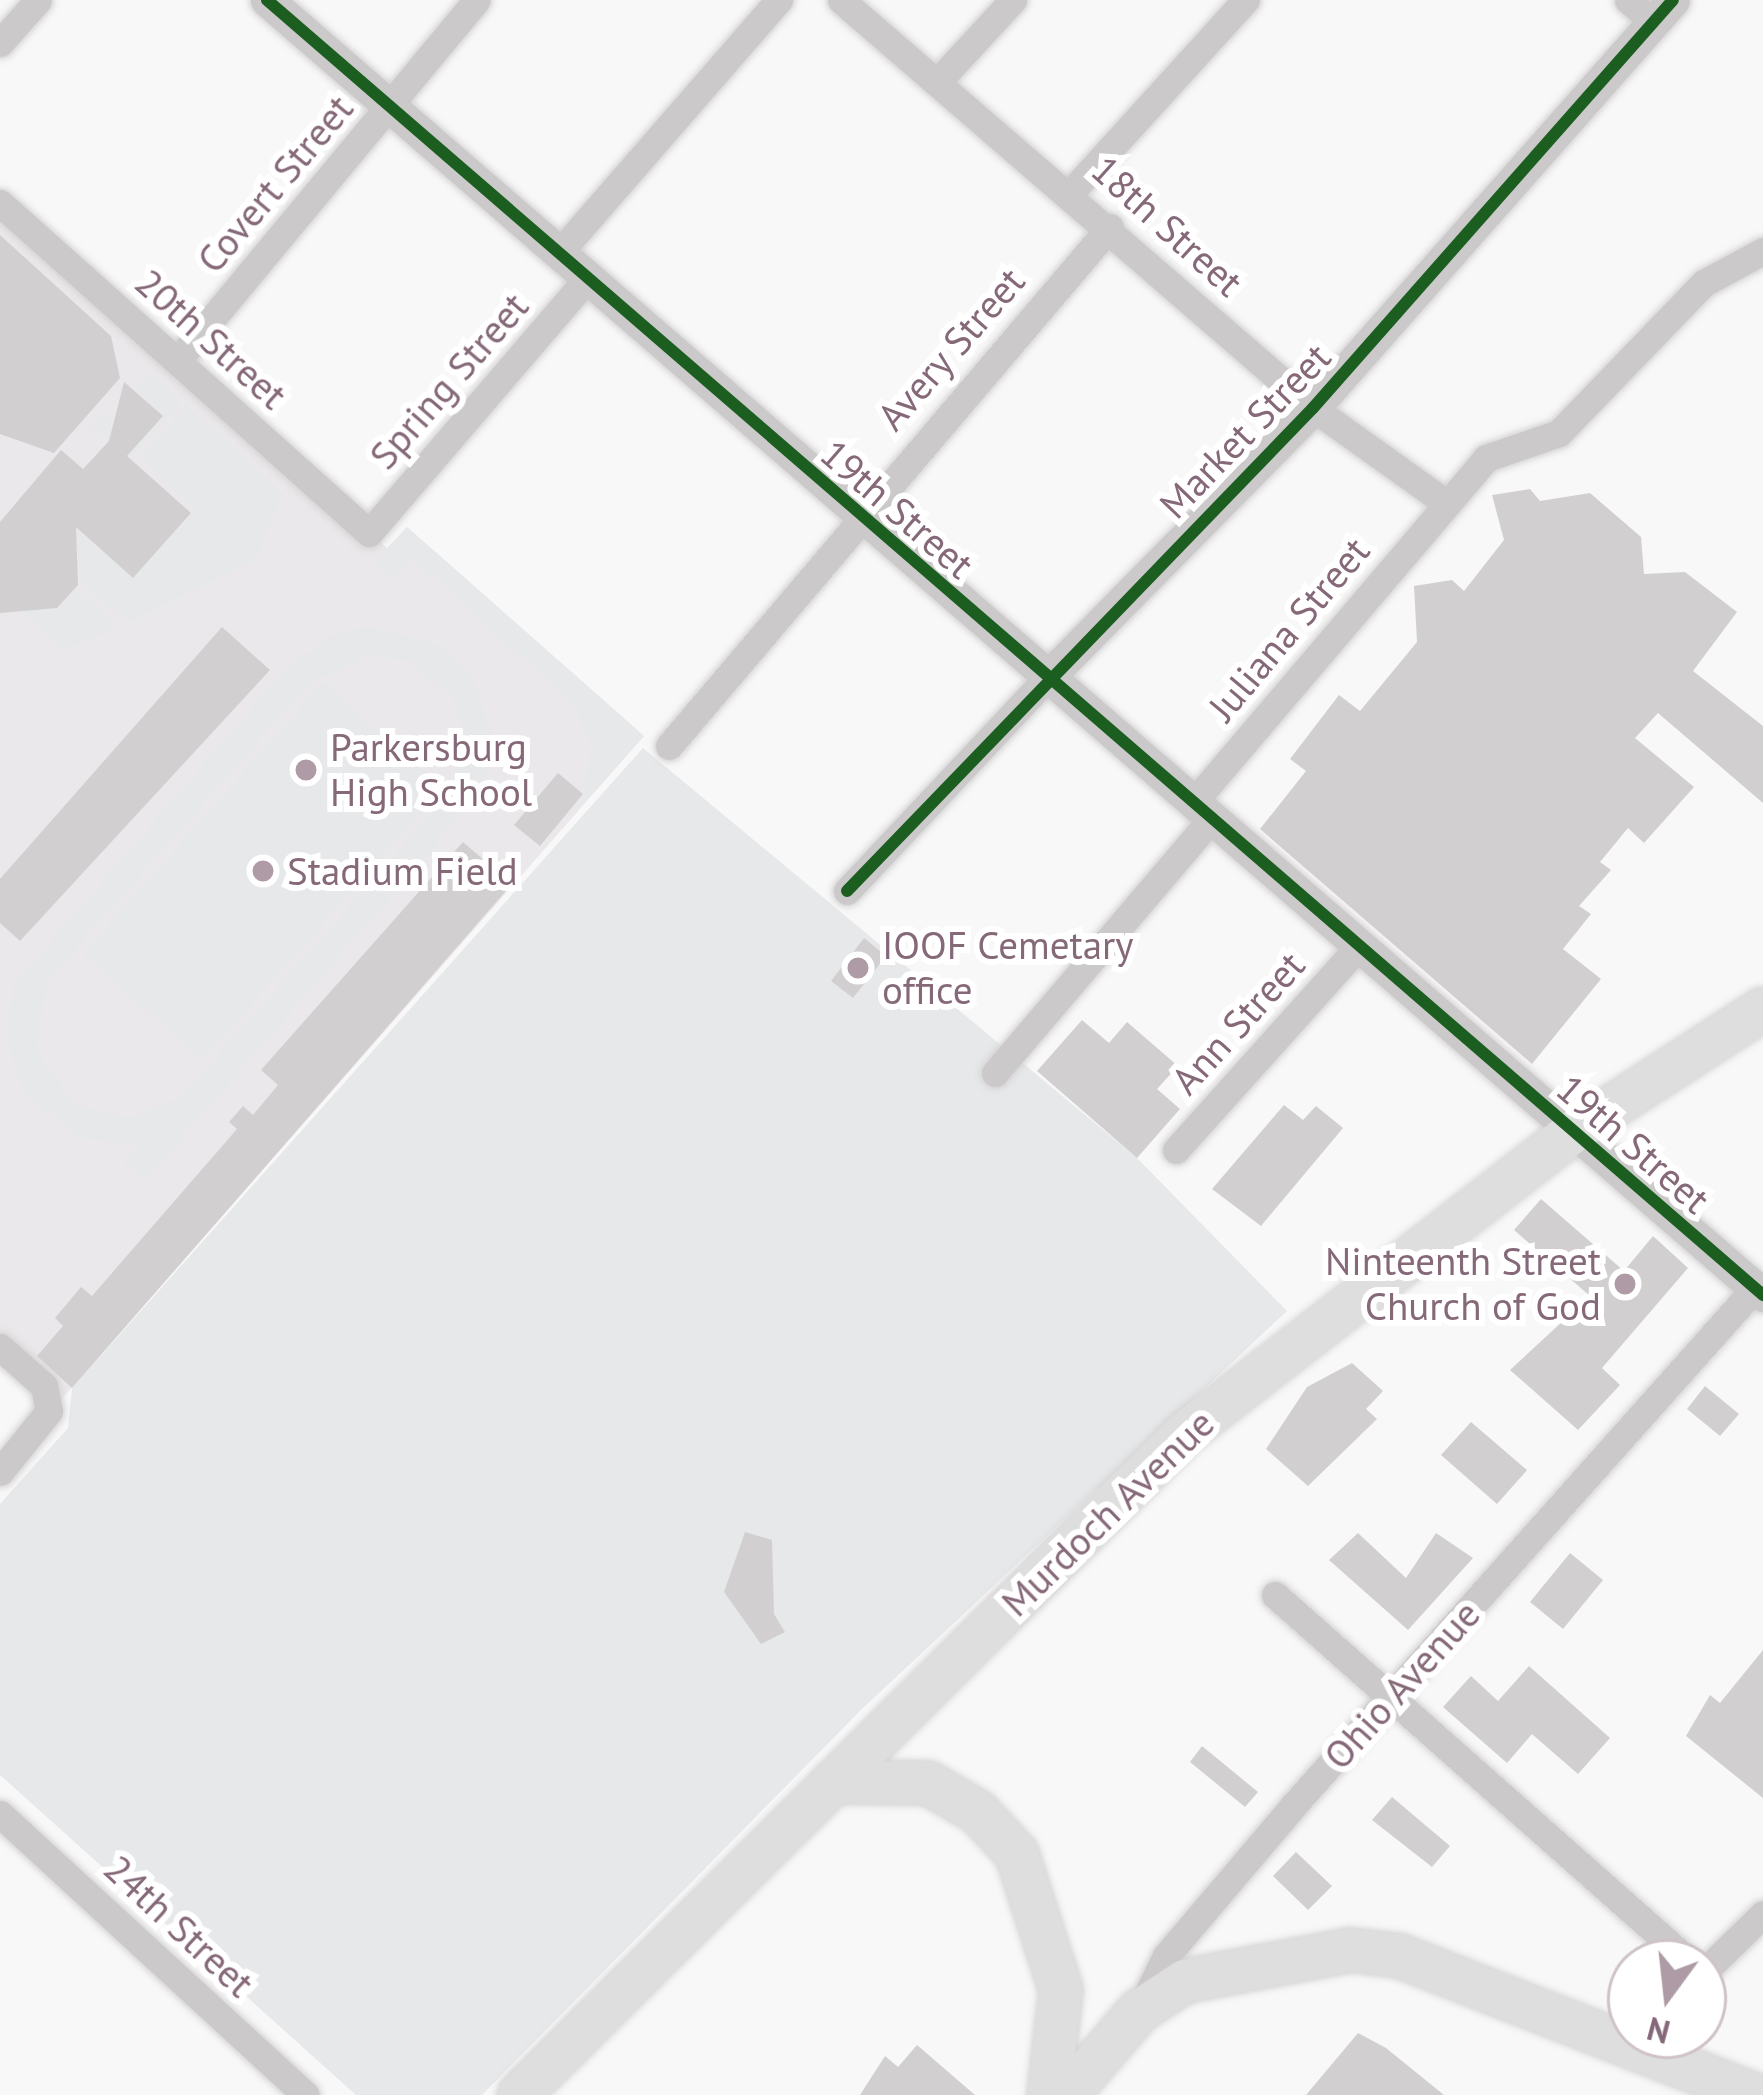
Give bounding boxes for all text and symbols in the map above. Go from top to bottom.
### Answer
street label: Covert Street [187,86,363,282]
street label: 18th Street [1082,146,1252,306]
street label: Avery Street [867,258,1035,440]
street label: 20th Street [126,259,296,419]
street label: Spring Street [360,283,538,479]
street label: Market Street [1150,334,1340,528]
street label: 19th Street [811,430,983,588]
street label: Juliana Street [1199,528,1379,730]
place label: Parkersburg High School [330,725,532,816]
marker: Parkersburg High School [293,757,319,783]
place label: Stadium Field [287,848,518,894]
marker: Stadium Field [250,858,276,884]
place label: IOOF Cemetary office [882,923,1133,1014]
street label: Ann Street [1162,942,1314,1104]
marker: IOOF Cemetary office [845,955,871,981]
street label: 19th Street [1547,1065,1719,1223]
place label: Ninteenth Street Church of God [1325,1239,1601,1330]
marker: Ninteenth Street Church of God [1612,1271,1638,1297]
street label: Murdoch Avenue [992,1400,1224,1626]
street label: Ohio Avenue [1314,1591,1490,1779]
street label: 24th Street [95,1845,263,2007]
north arrow [1607,1939,1727,2059]
text: N [1642,2008,1674,2055]

